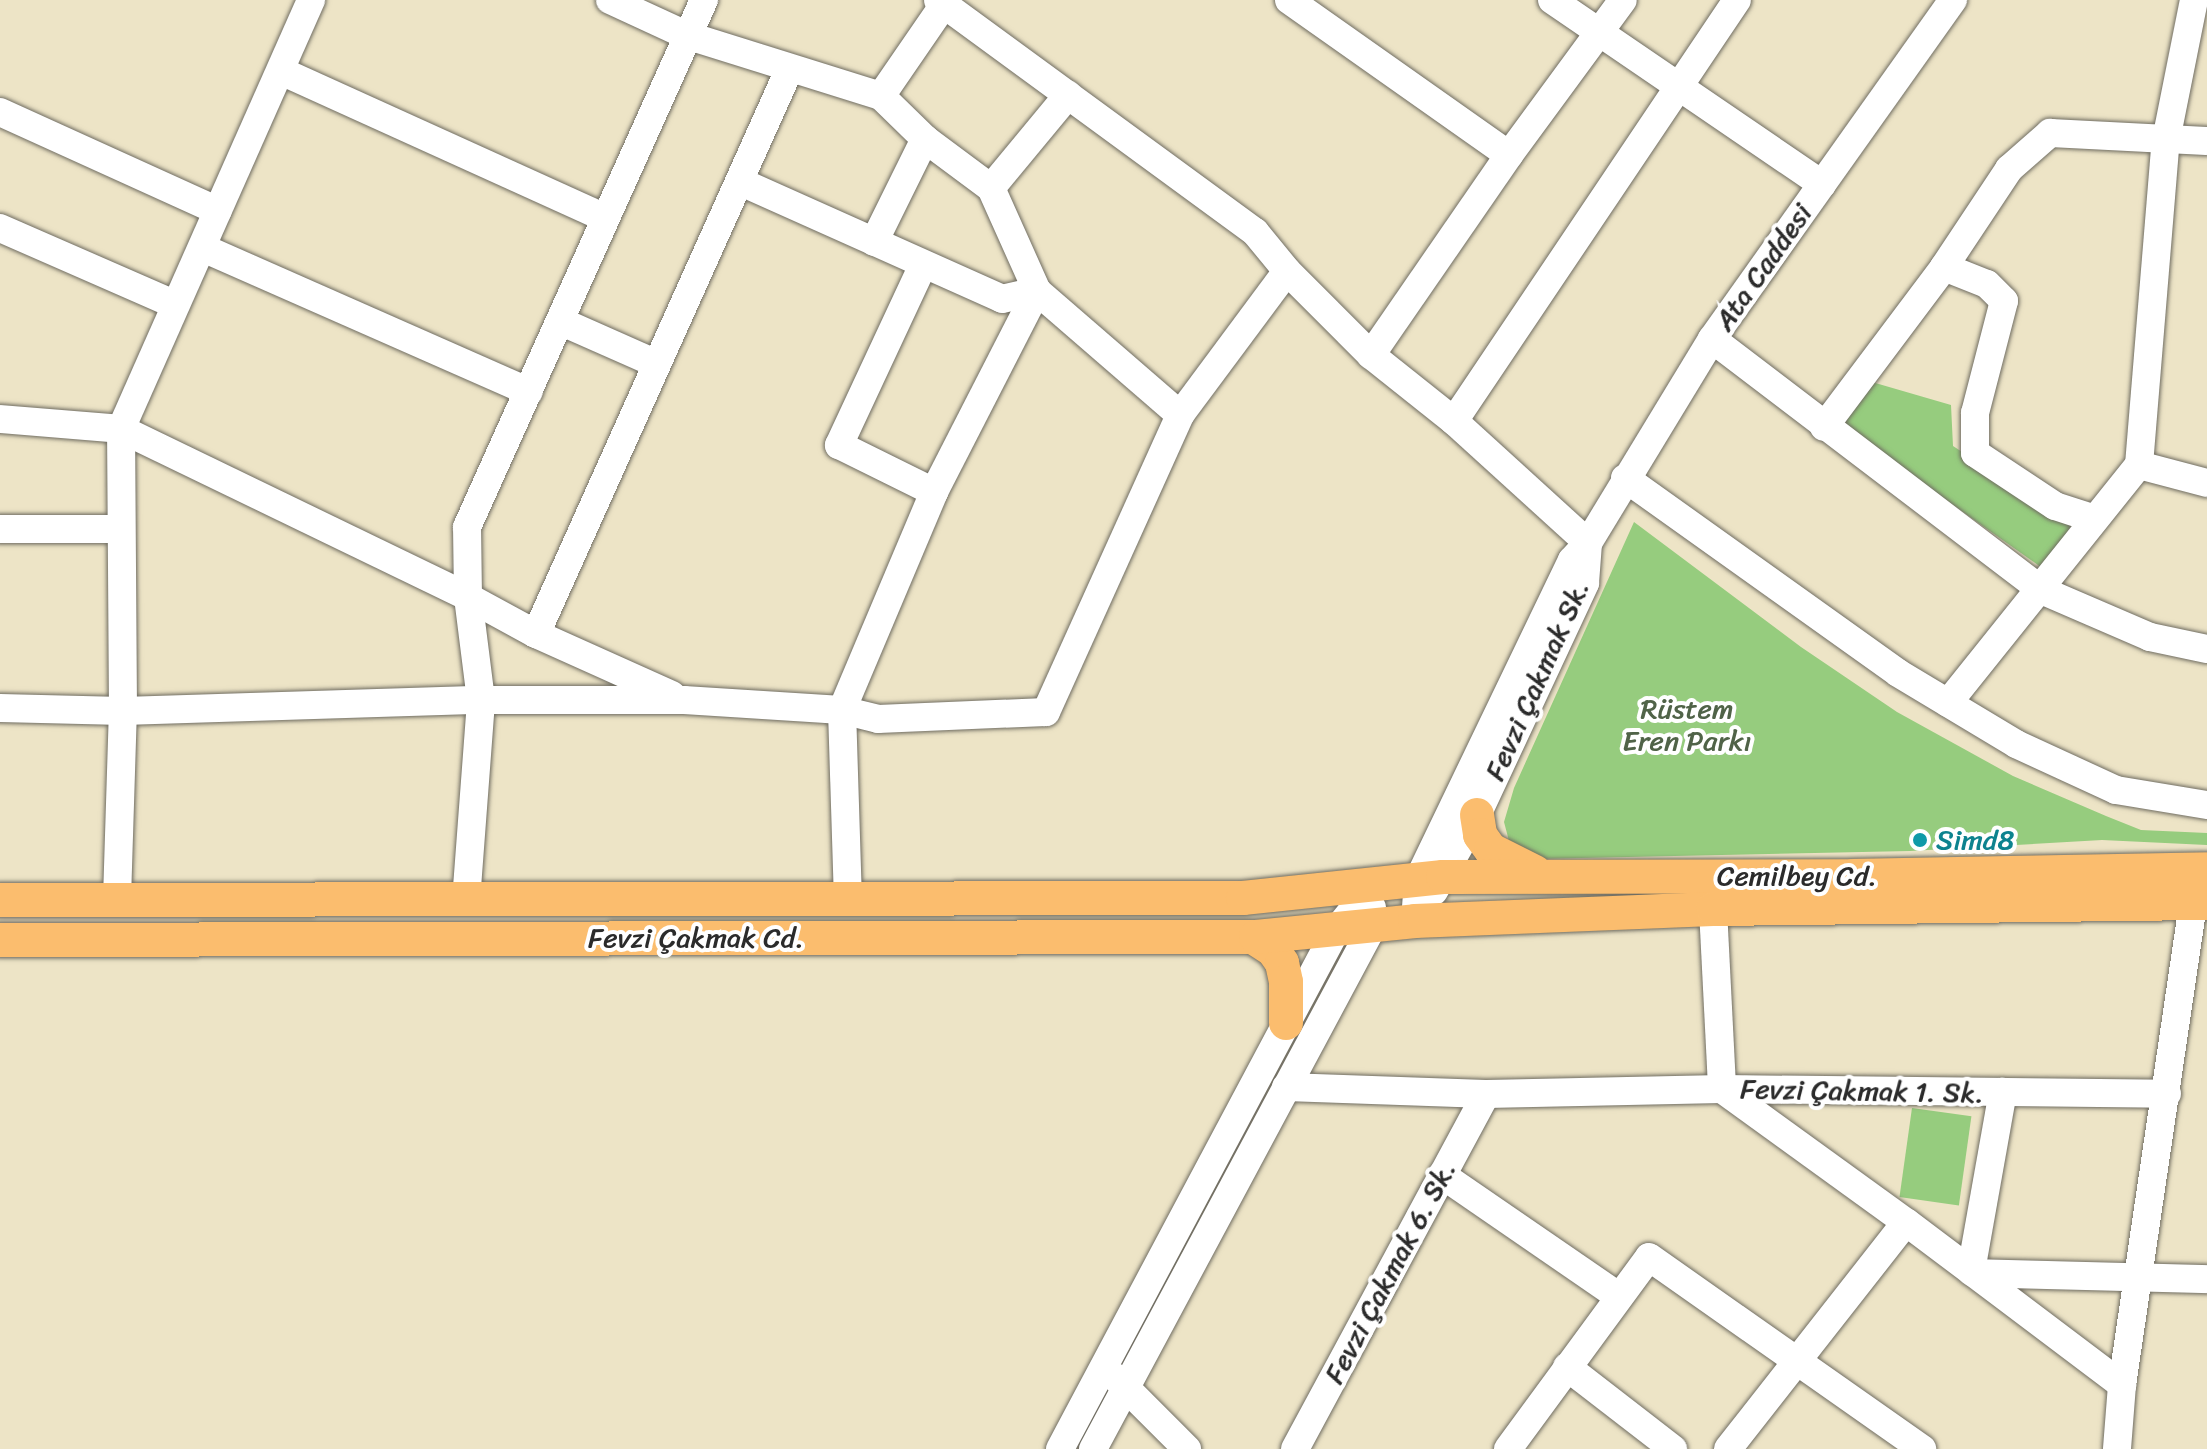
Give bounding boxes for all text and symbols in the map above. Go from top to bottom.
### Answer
street label: Ata Caddesi [1707,197,1819,337]
street label: Fevzi Çakmak Sk. [1478,575,1596,785]
park label: Rüstem Eren Parkı [1623,692,1751,758]
place label: Simd8 [1936,823,2014,857]
marker: Simd8 [1911,831,1929,849]
street label: Cemilbey Cd. [1717,859,1877,893]
street label: Fevzi Çakmak Cd. [588,921,804,955]
street label: Fevzi Çakmak 1. Sk. [1740,1072,1984,1110]
street label: Fevzi Çakmak 6. Sk. [1317,1155,1463,1389]

